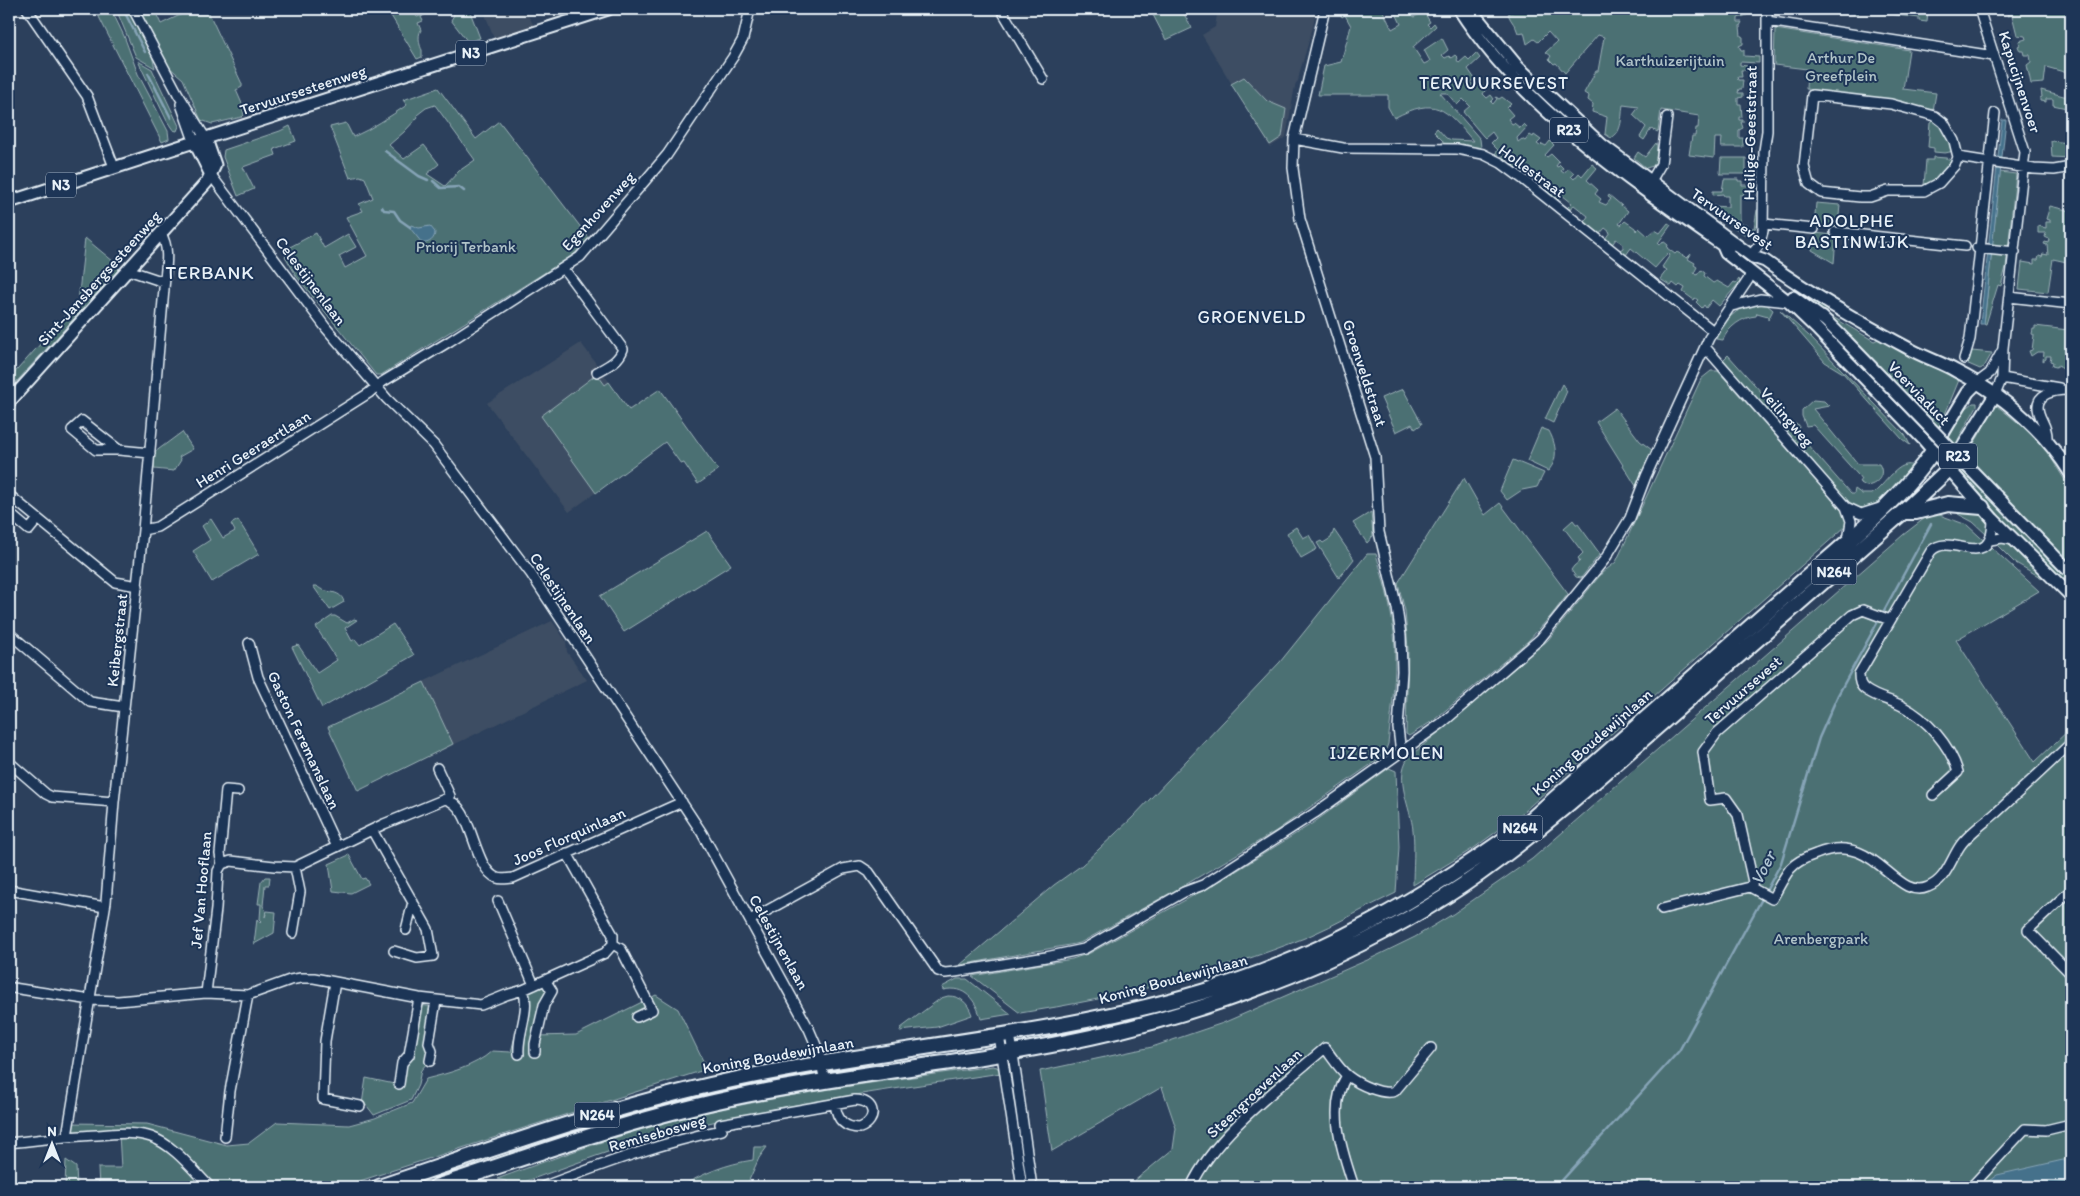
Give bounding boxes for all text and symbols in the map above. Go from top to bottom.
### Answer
street label: Kapucijnenvoer [1995,29,2046,136]
road number: N3 [456,40,486,66]
park label: Arthur De Greefplein [1805,48,1877,85]
park label: Karthuizerijtuin [1616,51,1725,70]
street label: Tervuursesteenweg [237,60,369,119]
street label: Heilige-Geeststraat [1739,65,1761,201]
district label: TERVUURSEVEST [1419,72,1569,94]
road number: R23 [1550,118,1588,142]
street label: Hollestraat [1495,140,1569,202]
street label: Egenhovenweg [557,167,639,255]
road number: N3 [46,172,76,198]
street label: Tervuursevest [1687,184,1777,254]
street label: Sint-Jansbergsesteenweg [33,206,165,349]
district label: ADOLPHE BASTINWIJK [1795,210,1909,253]
street label: Celestijnenlaan [272,233,351,329]
park label: Priorij Terbank [416,237,517,256]
district label: TERBANK [166,261,254,284]
district label: GROENVELD [1198,306,1306,328]
street label: Groenveldstraat [1339,317,1391,429]
street label: Voerviaduct [1884,357,1954,429]
street label: Veilingweg [1756,383,1819,451]
street label: Henri Geeraertlaan [192,406,314,492]
road number: R23 [1939,444,1977,468]
street label: Celestijnenlaan [526,549,601,648]
road number: N264 [1812,560,1856,584]
street label: Keibergstraat [103,592,131,688]
street label: Tervuursevest [1701,651,1785,729]
street label: Gaston Feremanslaan [264,668,344,812]
street label: Koning Boudewijnlaan [1528,685,1656,799]
district label: IJZERMOLEN [1330,742,1444,764]
street label: Joos Florquinlaan [510,803,628,869]
road number: N264 [1498,816,1542,840]
street label: Jef Van Hooflaan [186,830,216,949]
water label: Voer [1745,846,1781,888]
street label: Celestijnenlaan [745,891,813,993]
park label: Arenbergpark [1774,929,1868,948]
street label: Koning Boudewijnlaan [1097,950,1249,1008]
street label: Koning Boudewijnlaan [701,1032,855,1078]
street label: Steengroevenlaan [1203,1044,1306,1142]
road number: N264 [574,1102,620,1128]
street label: Remisebosweg [606,1110,708,1156]
north arrow [28,1118,78,1168]
text: N [47,1123,57,1140]

